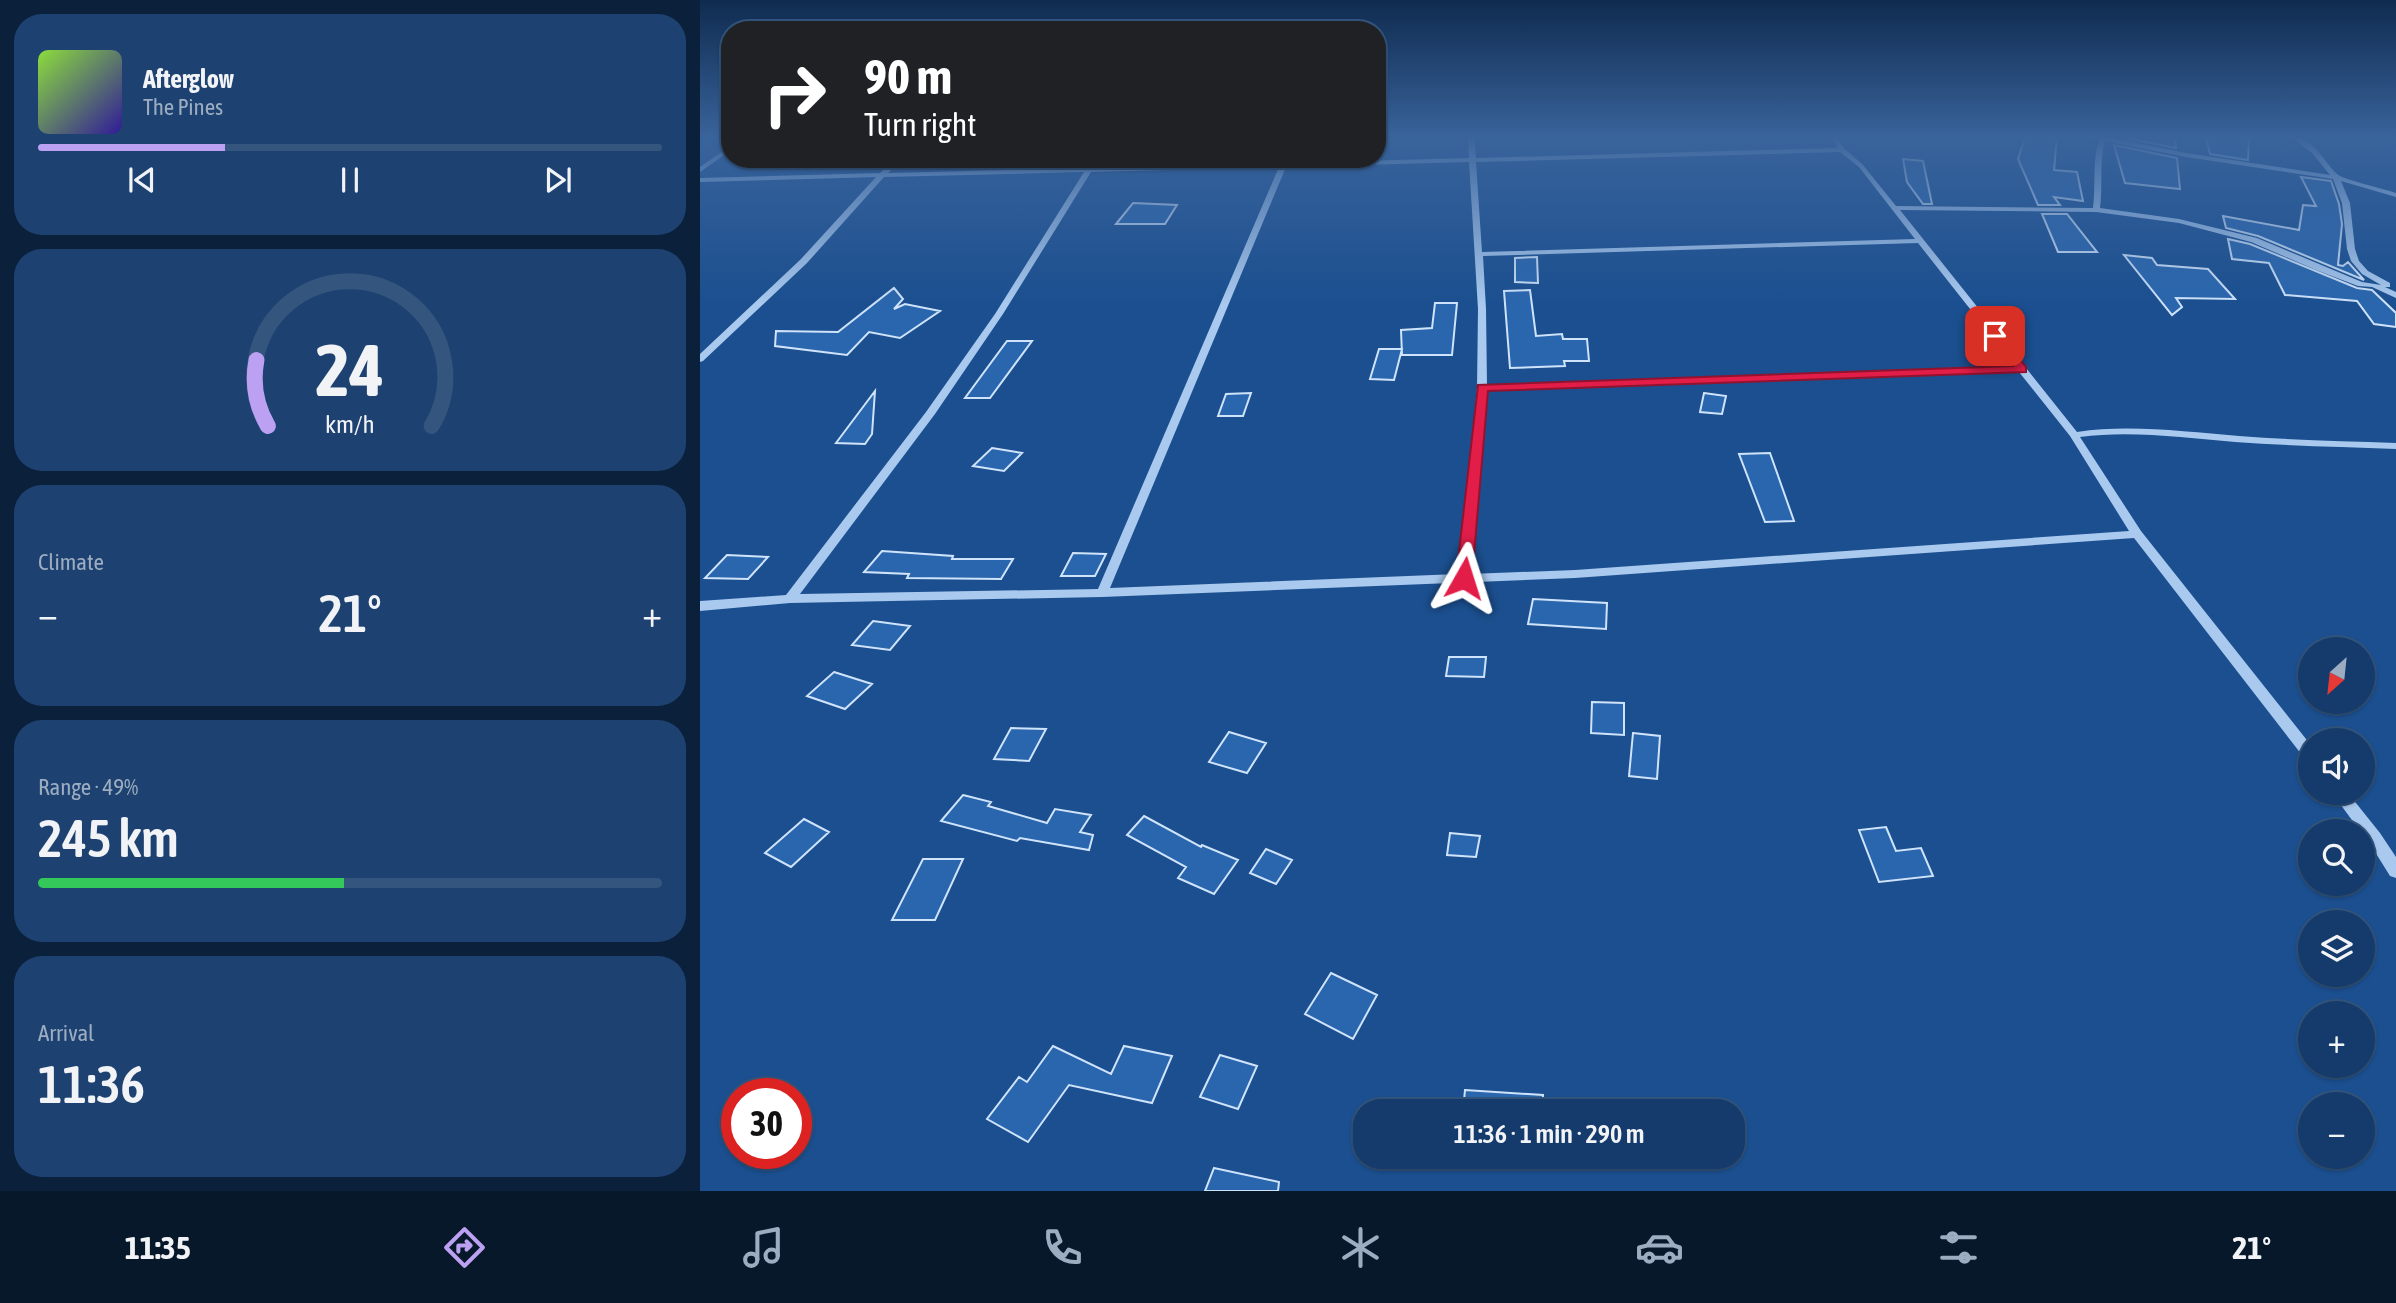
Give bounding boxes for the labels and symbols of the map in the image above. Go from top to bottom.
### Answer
pin [1965,306,2025,366]
position arrow [1427,541,1501,615]
north arrow [2298,637,2375,714]
speed limit sign: 30 [721,1078,812,1169]

